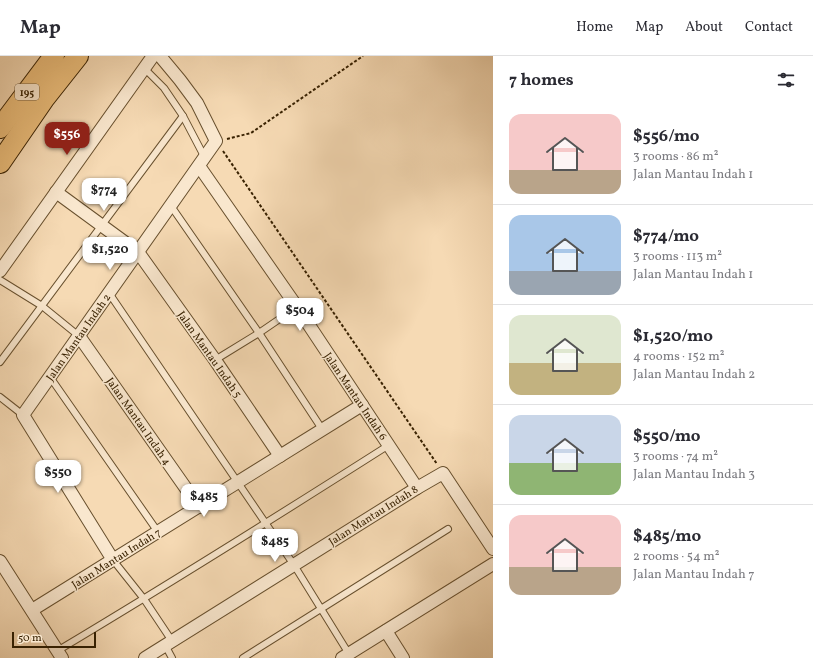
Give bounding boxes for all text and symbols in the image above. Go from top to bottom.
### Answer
text: Map [20,15,61,41]
text: Home [576,18,613,37]
text: Map [635,18,663,37]
text: About [685,18,723,37]
text: Contact [745,18,793,37]
text: 7 homes [509,69,574,92]
icon: filters [775,69,797,91]
road number: 195 [15,84,39,100]
pin: $556 [43,122,91,156]
text: $556/mo [633,125,700,148]
text: $556 [54,126,80,144]
icon: home [541,130,589,178]
text: 3 rooms · 86 m² [633,148,718,166]
text: Jalan Mantau Indah 1 [633,166,753,184]
pin: $774 [80,178,128,212]
text: $774 [91,182,117,200]
text: $774/mo [633,225,699,248]
icon: home [541,231,589,279]
pin: $1,520 [77,237,143,271]
text: $1,520 [91,241,129,259]
text: 3 rooms · 113 m² [633,248,722,266]
text: Jalan Mantau Indah 1 [633,266,753,284]
street label: Jalan Mantau Indah 2 [43,291,115,385]
pin: $504 [276,298,324,332]
text: $504 [285,302,315,320]
street label: Jalan Mantau Indah 5 [173,308,244,401]
text: $1,520/mo [633,325,713,348]
icon: home [541,331,589,379]
text: 4 rooms · 152 m² [633,348,725,366]
street label: Jalan Mantau Indah 6 [320,350,390,444]
text: Jalan Mantau Indah 2 [633,366,755,384]
street label: Jalan Mantau Indah 4 [102,375,174,469]
text: $550/mo [633,425,701,448]
icon: home [541,431,589,479]
text: 3 rooms · 74 m² [633,448,718,466]
pin: $550 [34,460,82,494]
text: $550 [44,464,72,482]
text: Jalan Mantau Indah 3 [633,466,755,484]
street label: Jalan Mantau Indah 8 [326,482,422,550]
pin: $485 [180,484,228,518]
text: $485 [190,488,218,506]
text: $485/mo [633,525,701,548]
street label: Jalan Mantau Indah 7 [69,526,164,593]
pin: $485 [251,529,299,563]
icon: home [541,531,589,579]
text: $485 [261,533,289,551]
text: 2 rooms · 54 m² [633,548,720,566]
text: Jalan Mantau Indah 7 [633,566,755,584]
scale bar [12,630,96,649]
text: 50 m [18,631,42,646]

